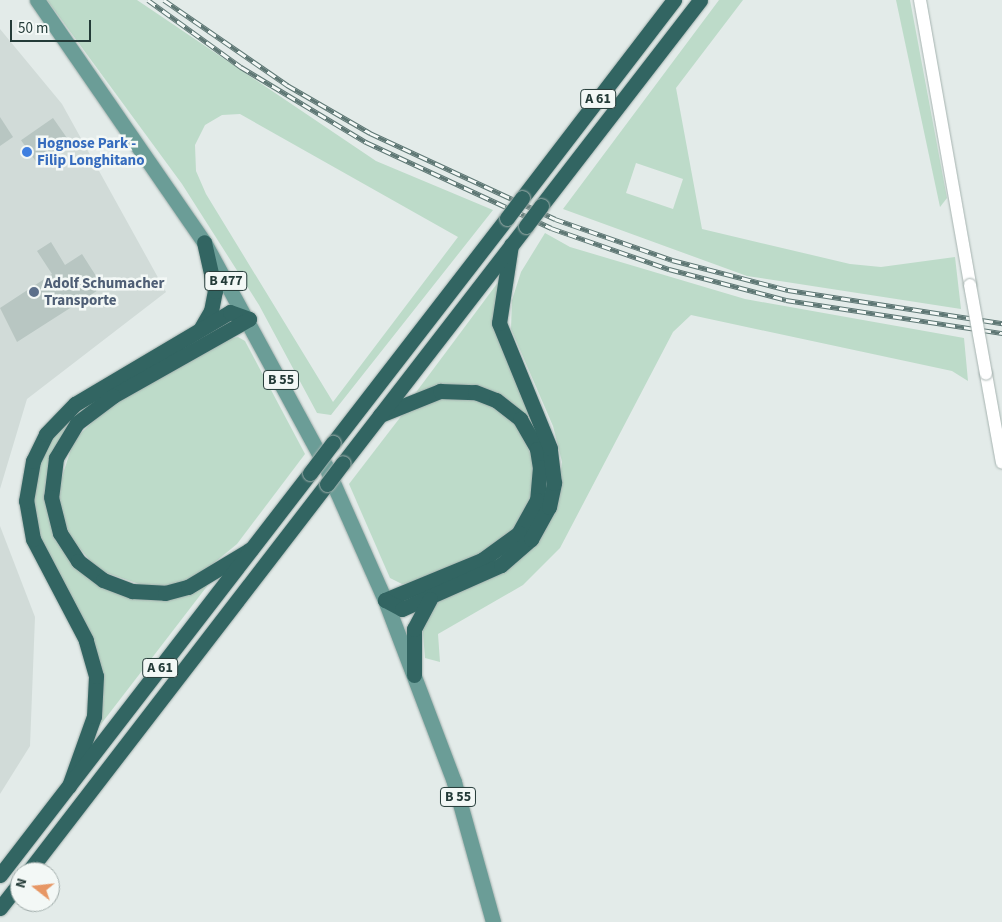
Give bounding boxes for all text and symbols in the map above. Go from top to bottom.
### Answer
scale bar [12,10,94,42]
text: 50 m [18,18,48,39]
road number: A 61 [579,88,617,110]
place label: Hognose Park - Filip Longhitano [37,134,144,169]
marker: Hognose Park - Filip Longhitano [21,146,33,158]
road number: B 477 [204,270,248,292]
place label: Adolf Schumacher Transporte [44,274,164,309]
marker: Adolf Schumacher Transporte [28,286,40,298]
road number: B 55 [262,368,300,392]
road number: A 61 [141,656,179,680]
road number: B 55 [439,786,477,809]
north arrow [10,862,60,912]
text: N [11,876,32,890]

